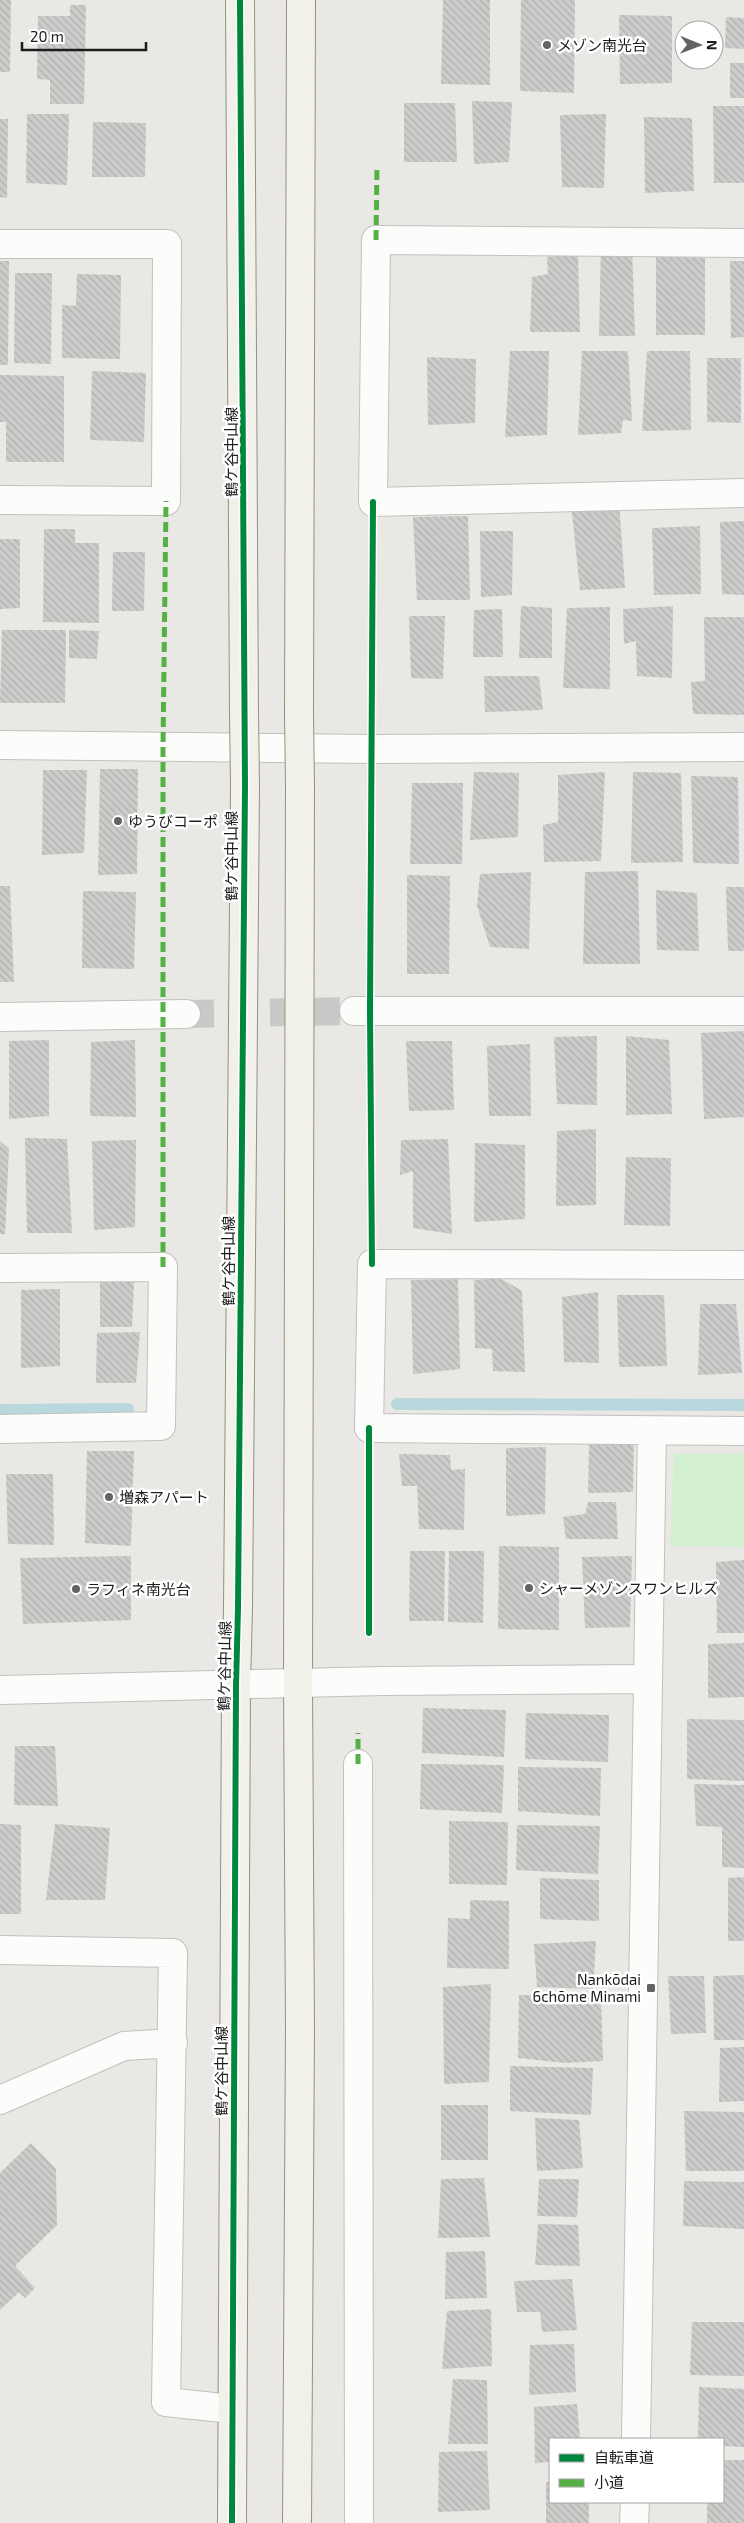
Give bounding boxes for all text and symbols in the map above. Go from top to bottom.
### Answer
scale bar [22,20,146,52]
north arrow [674,20,724,70]
text: 20 m [30,27,64,45]
place label: メゾン南光台 [557,36,647,54]
marker: メゾン南光台 [541,39,553,51]
text: N [704,40,721,50]
street label: 鶴ケ谷中山線 [222,407,240,497]
street label: 鶴ケ谷中山線 [222,811,240,901]
place label: ゆうびコーポ [128,812,218,830]
marker: ゆうびコーポ [112,815,124,827]
street label: 鶴ケ谷中山線 [219,1216,237,1306]
place label: 増森アパート [119,1488,209,1506]
marker: 増森アパート [103,1491,115,1503]
place label: シャーメゾンスワンヒルズ [539,1579,718,1597]
place label: ラフィネ南光台 [86,1580,191,1598]
marker: シャーメゾンスワンヒルズ [523,1582,535,1594]
marker: ラフィネ南光台 [70,1583,82,1595]
street label: 鶴ケ谷中山線 [214,1621,234,1711]
place label: Nankōdai 6chōme Minami [533,1970,641,2005]
marker: Nankōdai 6chōme Minami [645,1982,657,1994]
street label: 鶴ケ谷中山線 [212,2026,230,2116]
legend [549,2438,724,2503]
text: 自転車道 [594,2448,654,2466]
text: 小道 [594,2473,624,2491]

